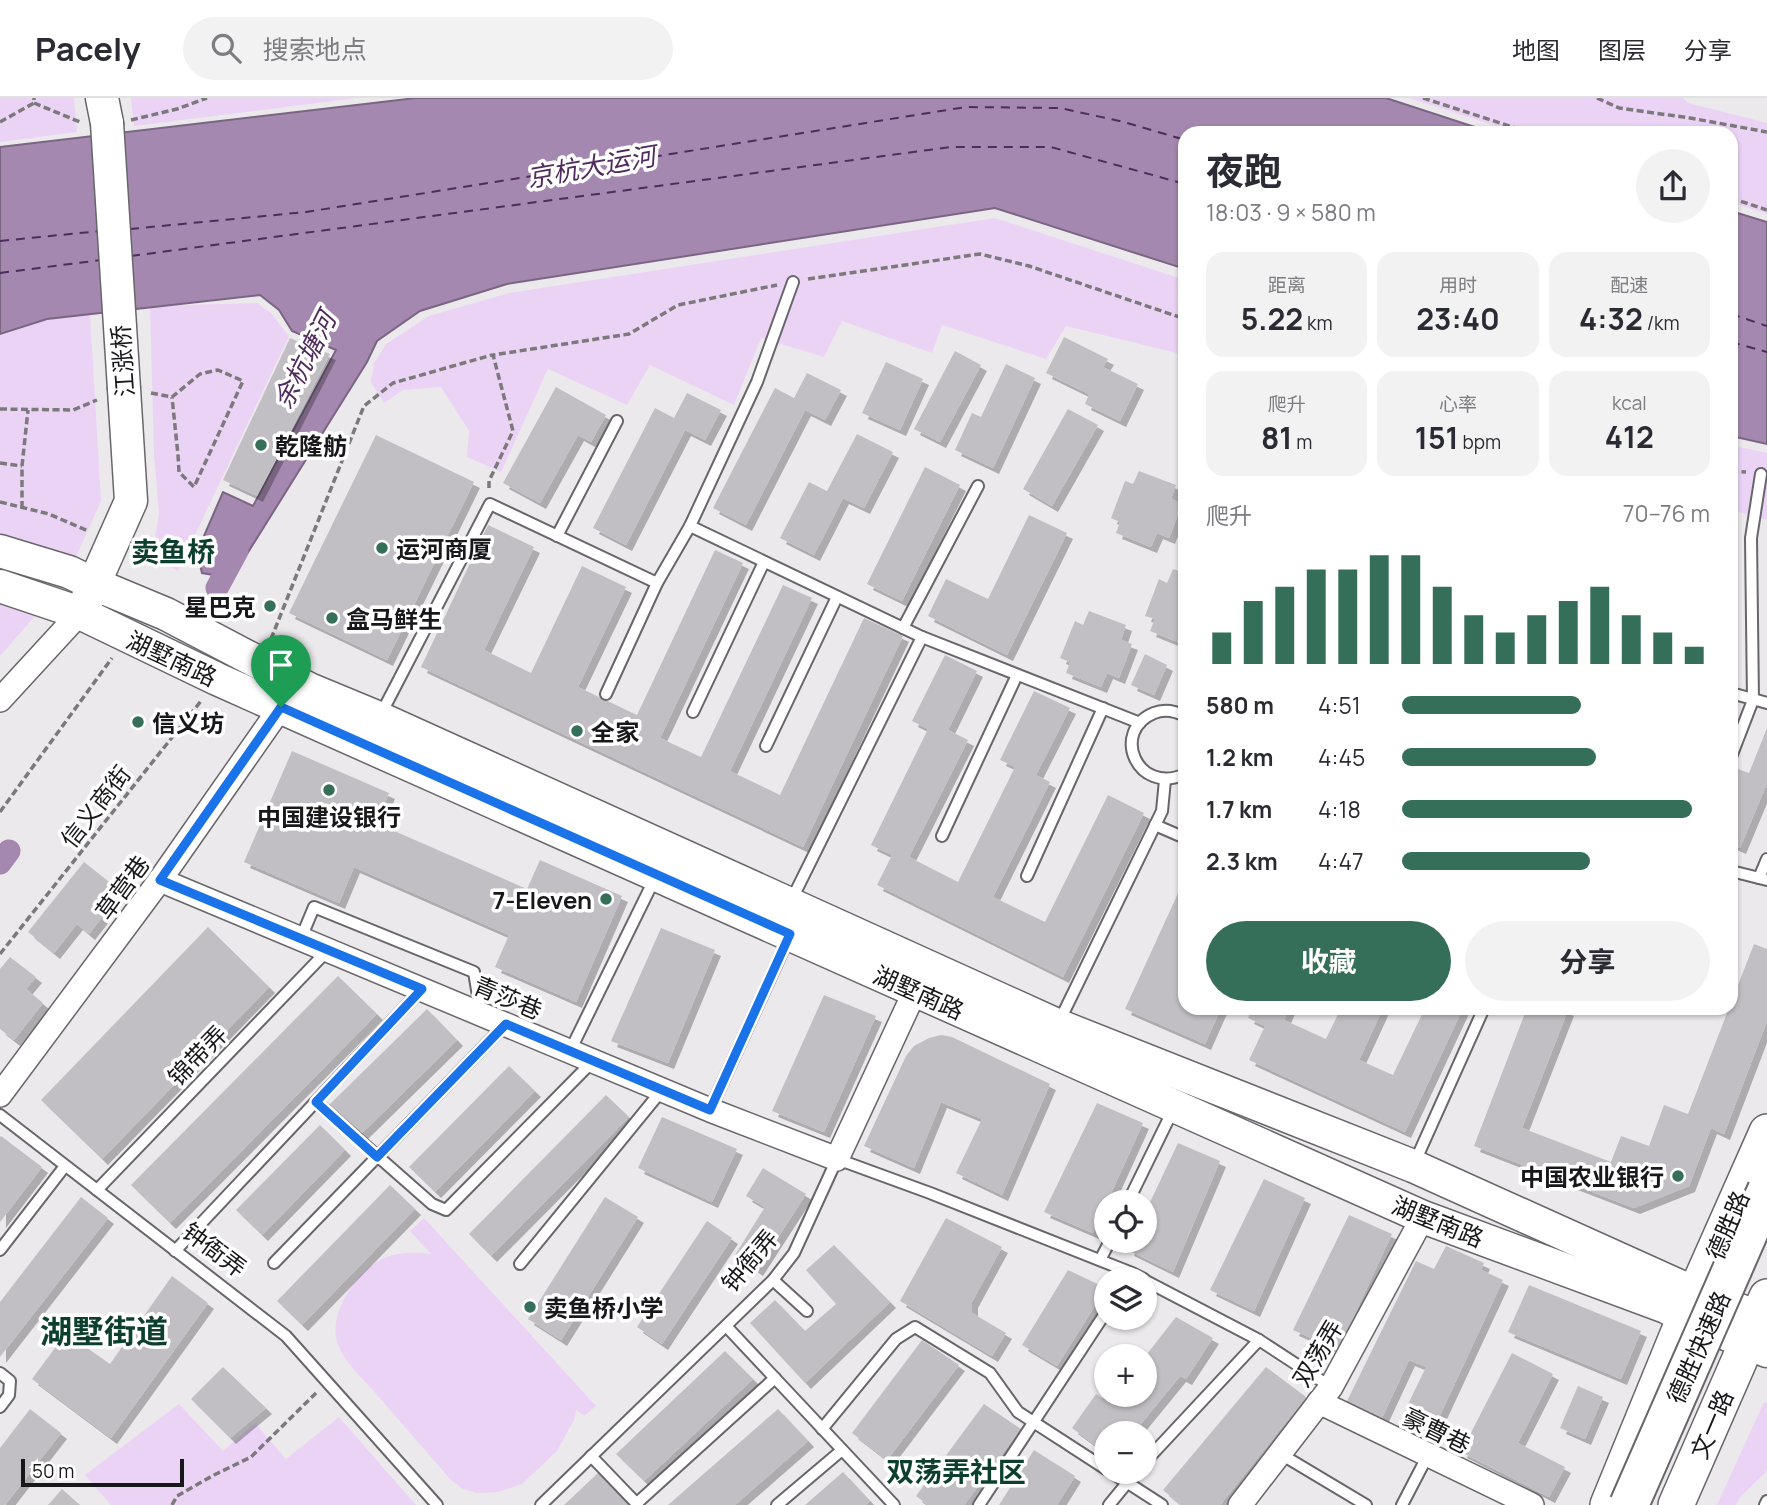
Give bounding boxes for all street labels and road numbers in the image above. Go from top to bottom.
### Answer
street label: 江涨桥 [103,324,141,398]
street label: 湖墅南路 [122,623,222,693]
street label: 信义商街 [52,758,138,854]
street label: 草营巷 [87,848,157,926]
street label: 湖墅南路 [868,957,970,1027]
street label: 青莎巷 [468,968,548,1026]
street label: 锦带弄 [160,1018,234,1092]
street label: 德胜路 [1698,1185,1756,1265]
street label: 湖墅南路 [1387,1188,1489,1254]
street label: 钟衙弄 [176,1214,254,1284]
street label: 钟衙弄 [713,1222,785,1298]
street label: 德胜快速路 [1659,1285,1737,1409]
street label: 双荡弄 [1284,1314,1350,1392]
street label: 文一路 [1682,1384,1740,1464]
street label: 豪曹巷 [1397,1399,1477,1461]

